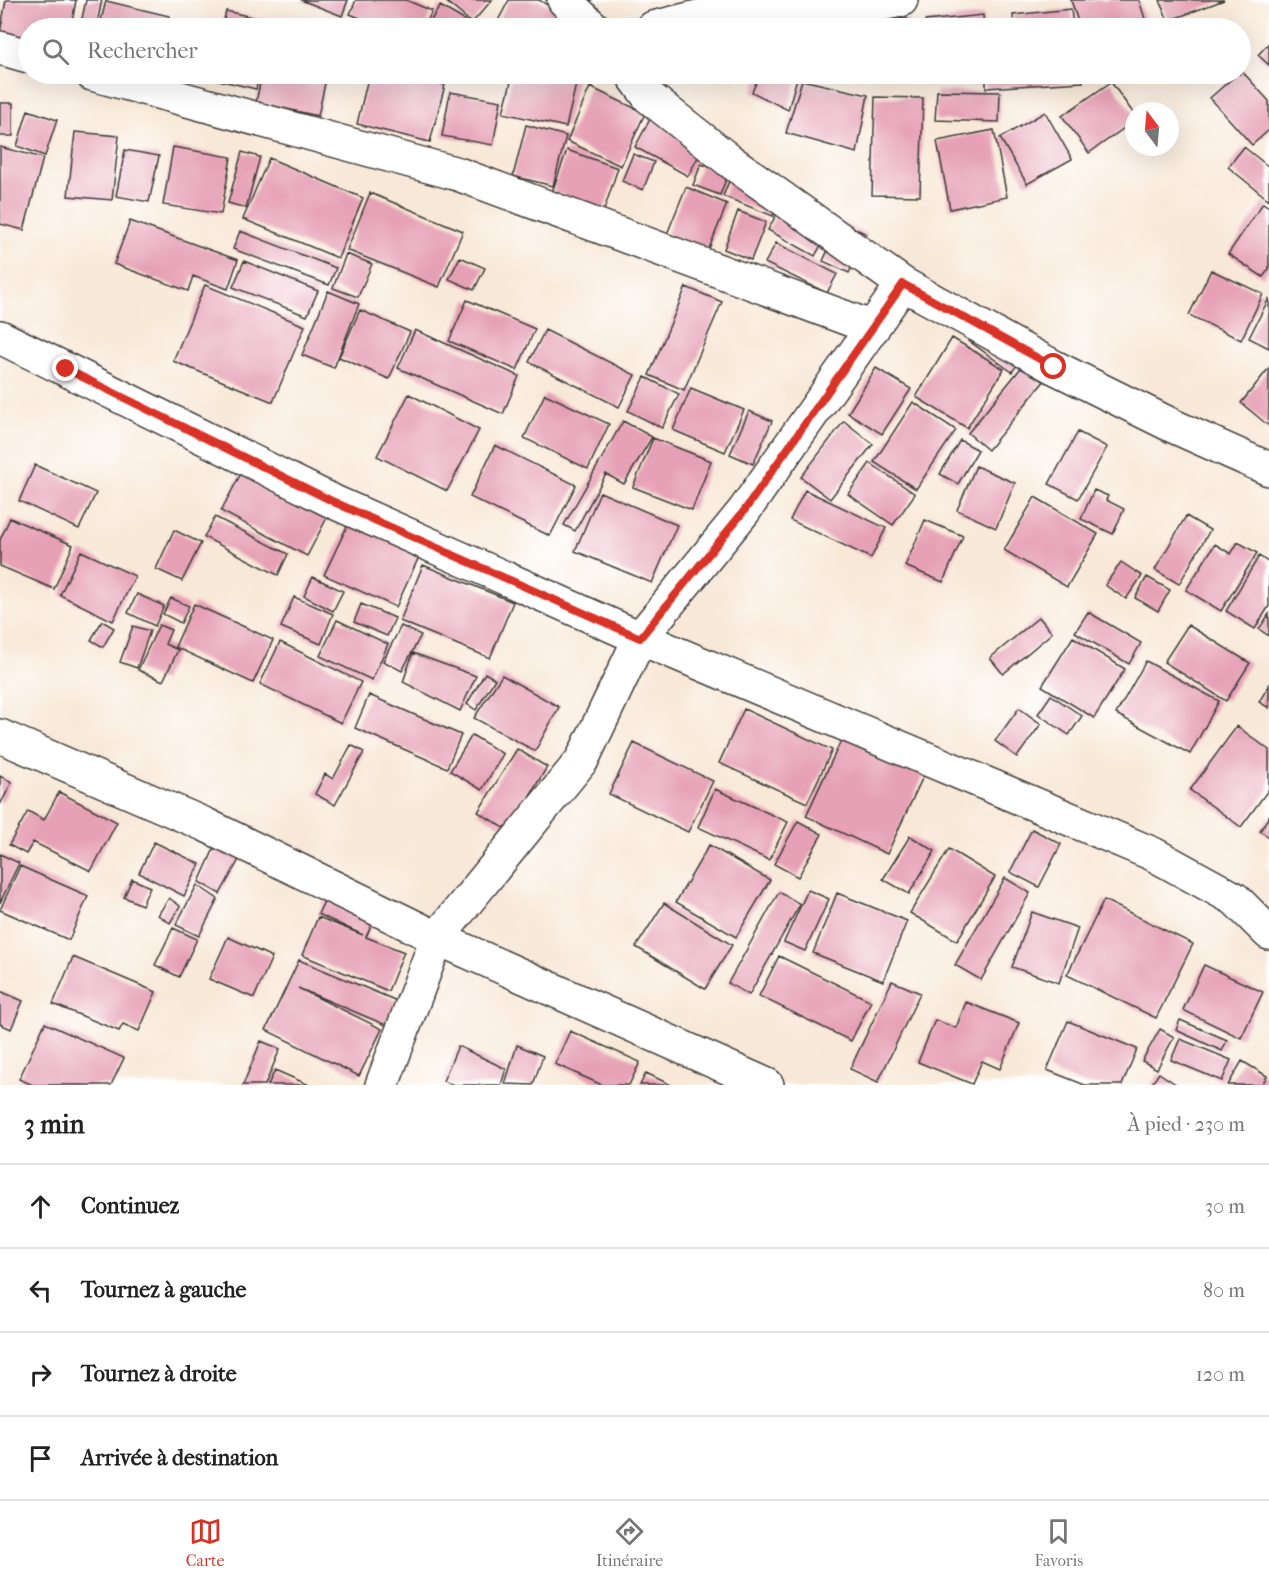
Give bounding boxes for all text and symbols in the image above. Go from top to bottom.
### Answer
search box [18,18,1251,84]
icon: search [39,35,72,68]
text: Rechercher [87,38,198,64]
north arrow [1125,102,1179,156]
route start [1040,353,1066,379]
route end [52,355,78,381]
text: 3 min [24,1109,85,1140]
text: À pied · 230 m [1127,1113,1245,1136]
icon: ahead [24,1190,57,1223]
text: Continuez [81,1193,179,1219]
text: 30 m [1205,1195,1245,1218]
icon: left [24,1274,57,1307]
text: Tournez à gauche [81,1277,246,1303]
text: 80 m [1203,1279,1245,1302]
icon: right [24,1358,57,1391]
text: Tournez à droite [81,1361,237,1387]
text: 120 m [1196,1363,1245,1386]
icon: arrive [24,1442,57,1475]
text: Arrivée à destination [81,1445,278,1471]
tab: Carte [186,1515,224,1570]
tab: Itinéraire [596,1515,663,1570]
tab: Favoris [1035,1515,1083,1570]

